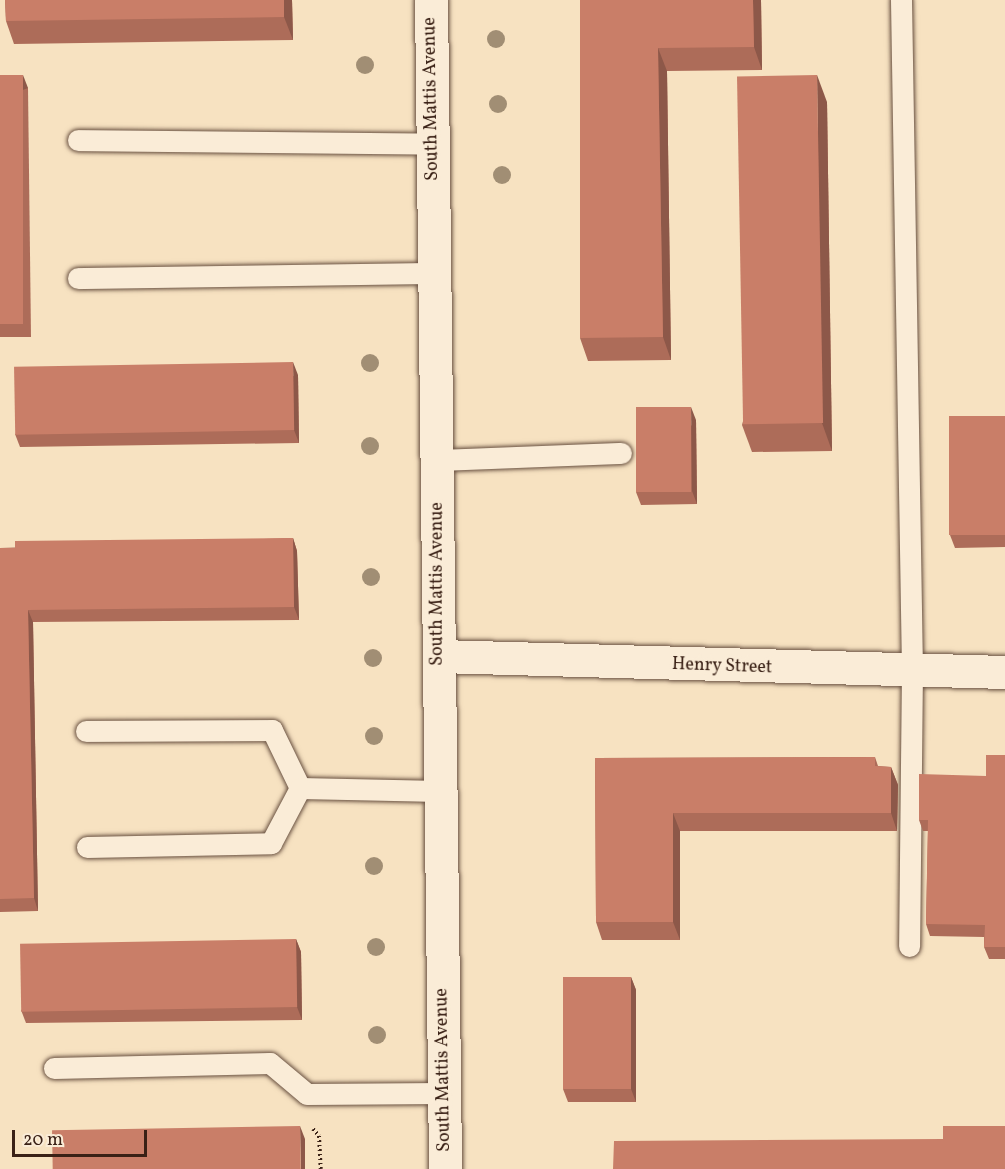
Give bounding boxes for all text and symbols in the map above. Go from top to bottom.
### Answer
street label: South Mattis Avenue [420,17,444,181]
street label: South Mattis Avenue [427,502,449,666]
street label: Henry Street [671,654,773,680]
street label: South Mattis Avenue [432,988,456,1152]
scale bar [15,1118,150,1156]
text: 20 m [23,1128,63,1153]

